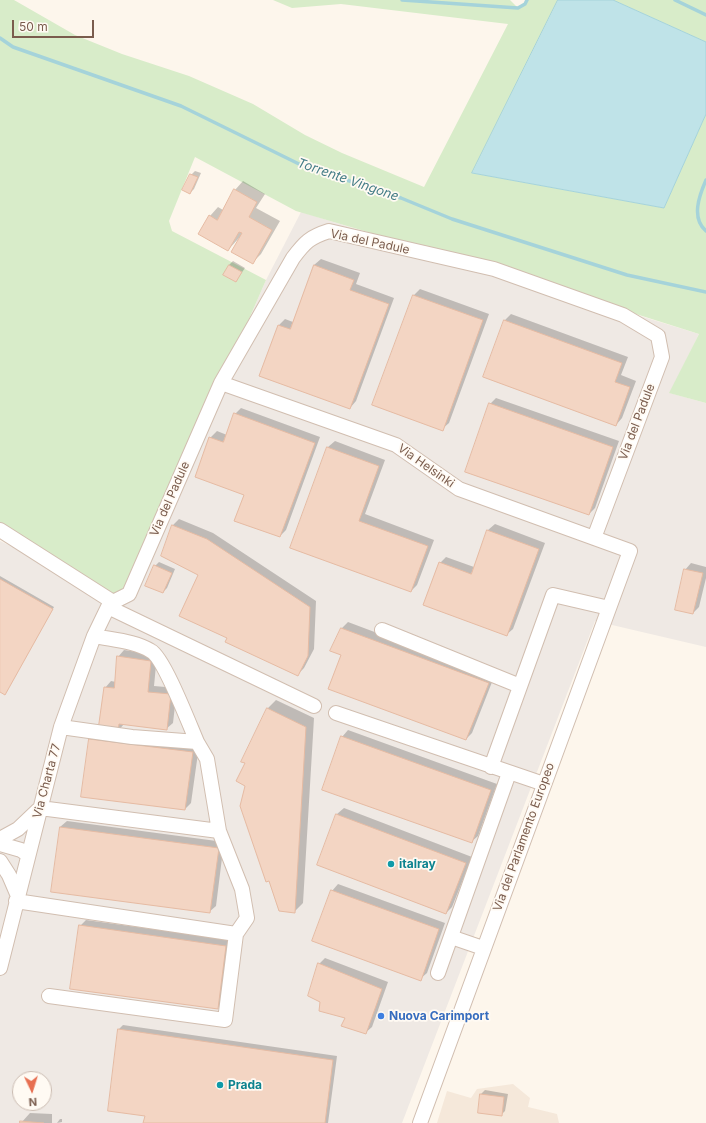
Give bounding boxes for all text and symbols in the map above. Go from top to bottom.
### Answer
scale bar [14,12,96,38]
text: 50 m [19,19,48,34]
water label: Torrente Vingone [295,155,401,205]
street label: Via del Padule [329,227,411,257]
street label: Via del Padule [616,382,658,462]
street label: Via Helsinki [395,441,457,491]
street label: Via del Padule [147,459,193,539]
street label: Via Charta 77 [30,742,64,820]
street label: Via del Parlamento Europeo [490,761,558,913]
place label: italray [399,857,436,871]
marker: italray [386,859,396,869]
place label: Nuova Carimport [389,1009,489,1023]
marker: Nuova Carimport [376,1011,386,1021]
north arrow [12,1071,52,1111]
place label: Prada [228,1078,262,1092]
marker: Prada [215,1080,225,1090]
text: N [28,1095,37,1109]

